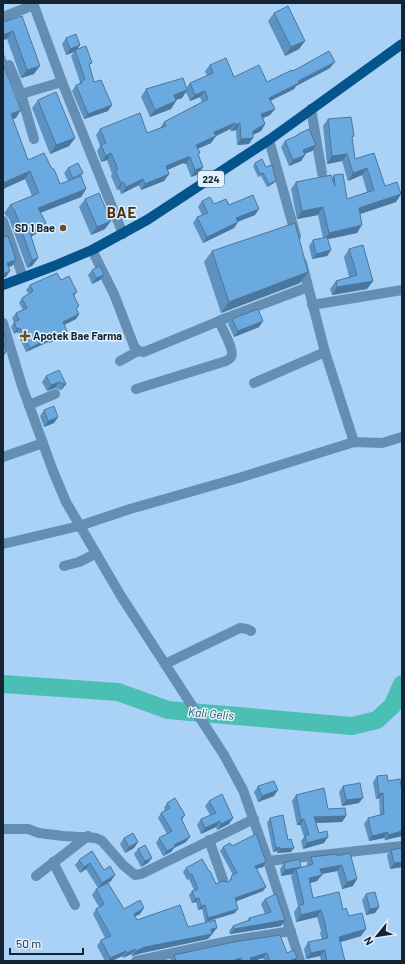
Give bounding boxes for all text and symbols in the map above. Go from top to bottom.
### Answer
road number: 224 [198,171,224,187]
district label: BAE [107,203,137,221]
place label: SD 1 Bae [15,221,55,234]
marker: SD 1 Bae [58,223,68,233]
place label: Apotek Bae Farma [33,329,122,342]
marker: Apotek Bae Farma [20,331,30,341]
water label: Kali Gelis [188,704,235,722]
north arrow [357,916,397,956]
scale bar [10,930,83,956]
text: N [360,935,375,948]
text: 50 m [16,936,41,950]

